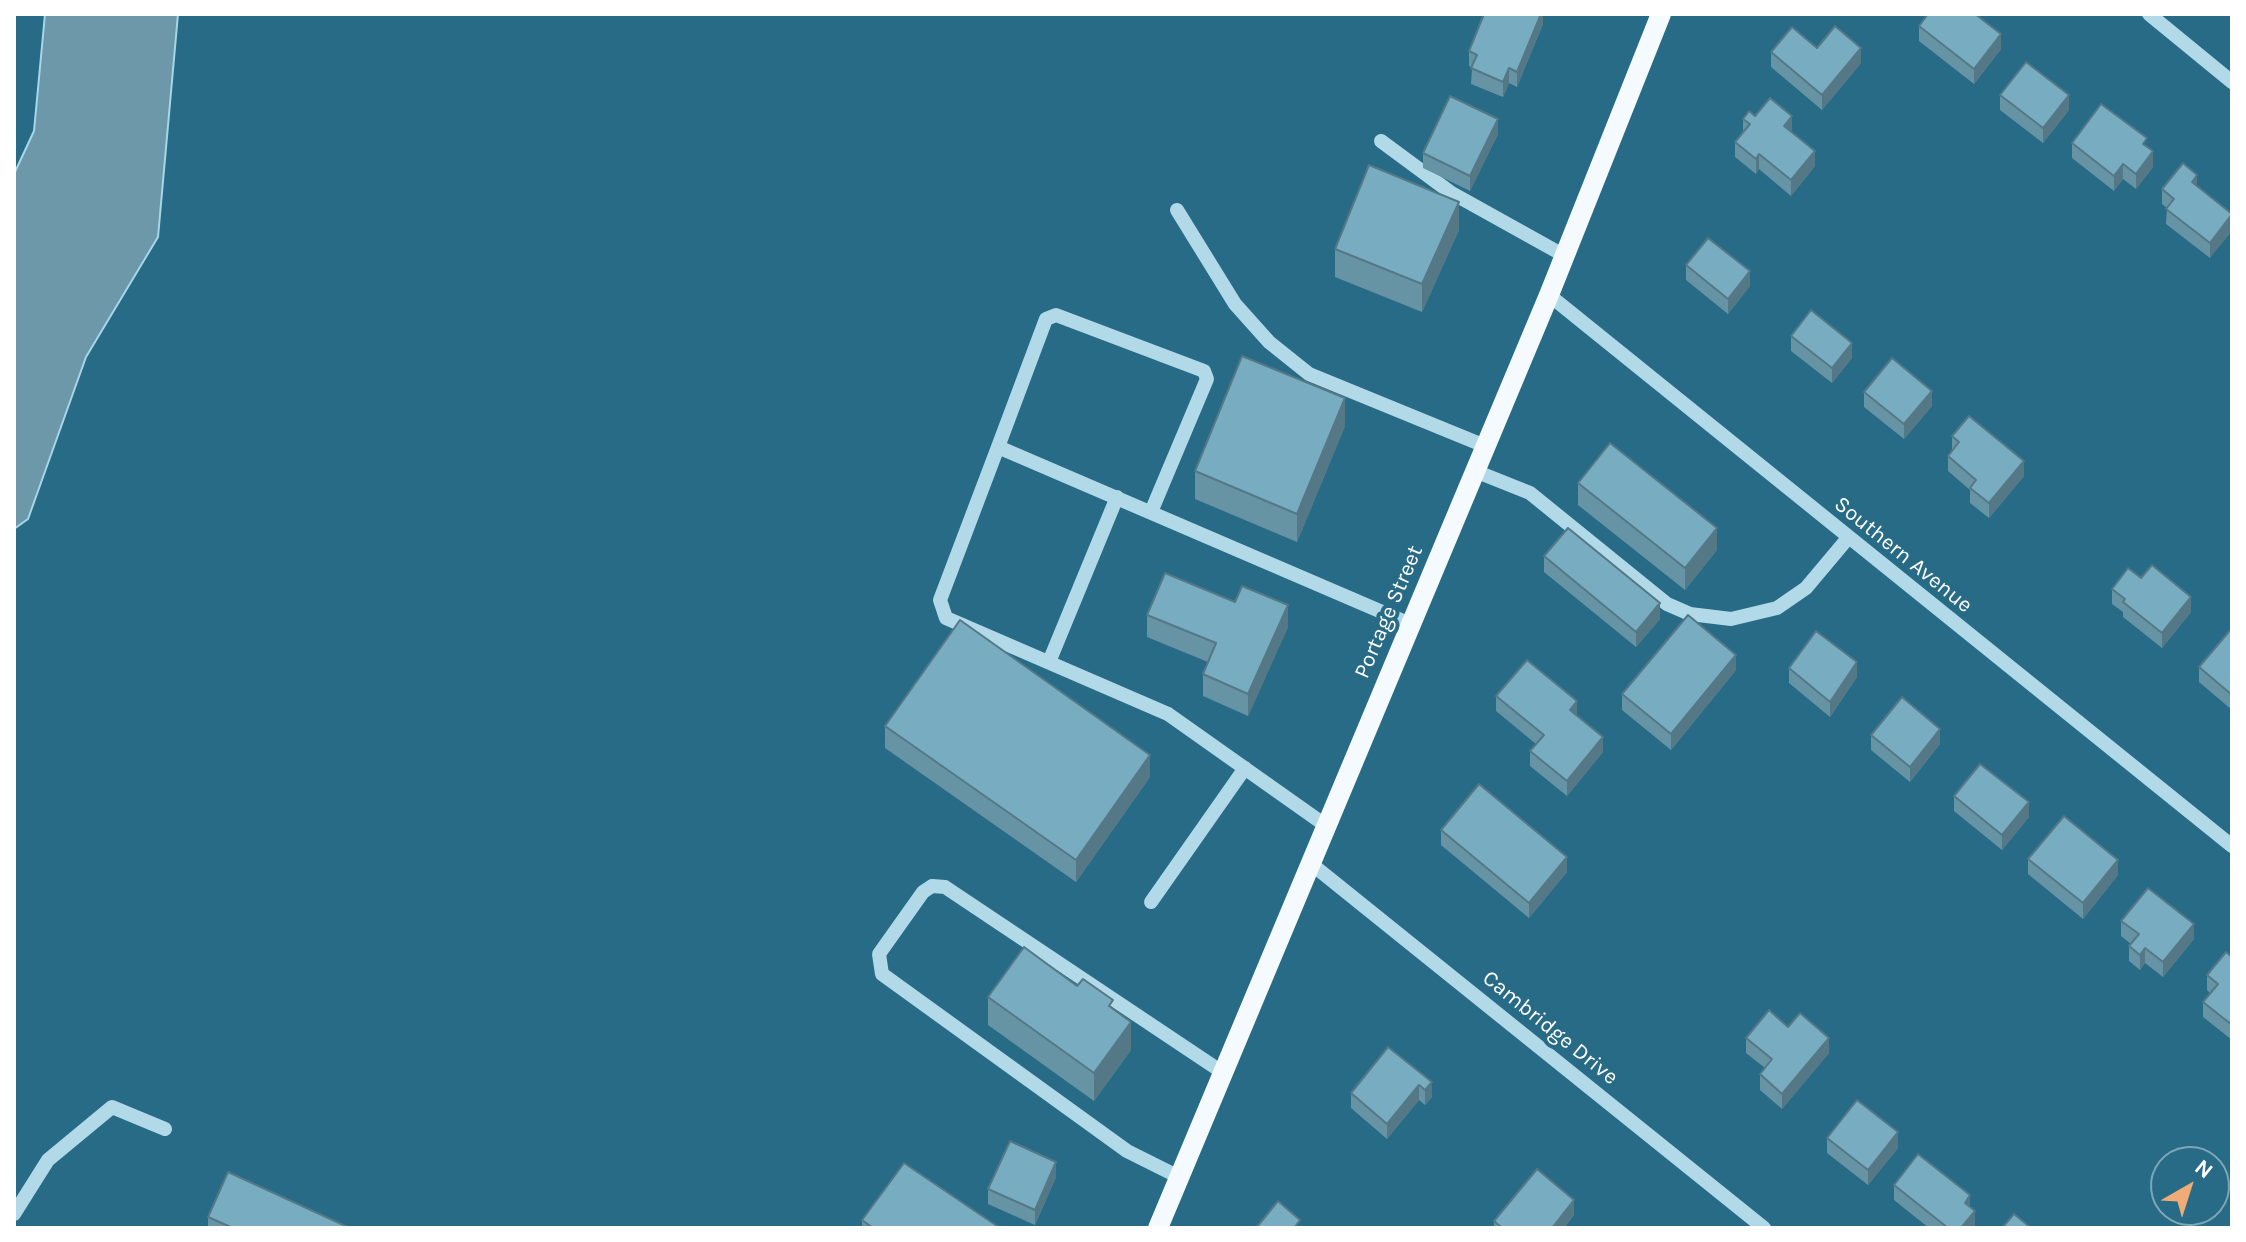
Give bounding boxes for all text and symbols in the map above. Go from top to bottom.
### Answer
street label: Southern Avenue [1829,491,1977,619]
street label: Portage Street [1349,542,1429,682]
street label: Cambridge Drive [1477,965,1623,1091]
north arrow [2150,1146,2230,1226]
text: N [2190,1154,2218,1184]

